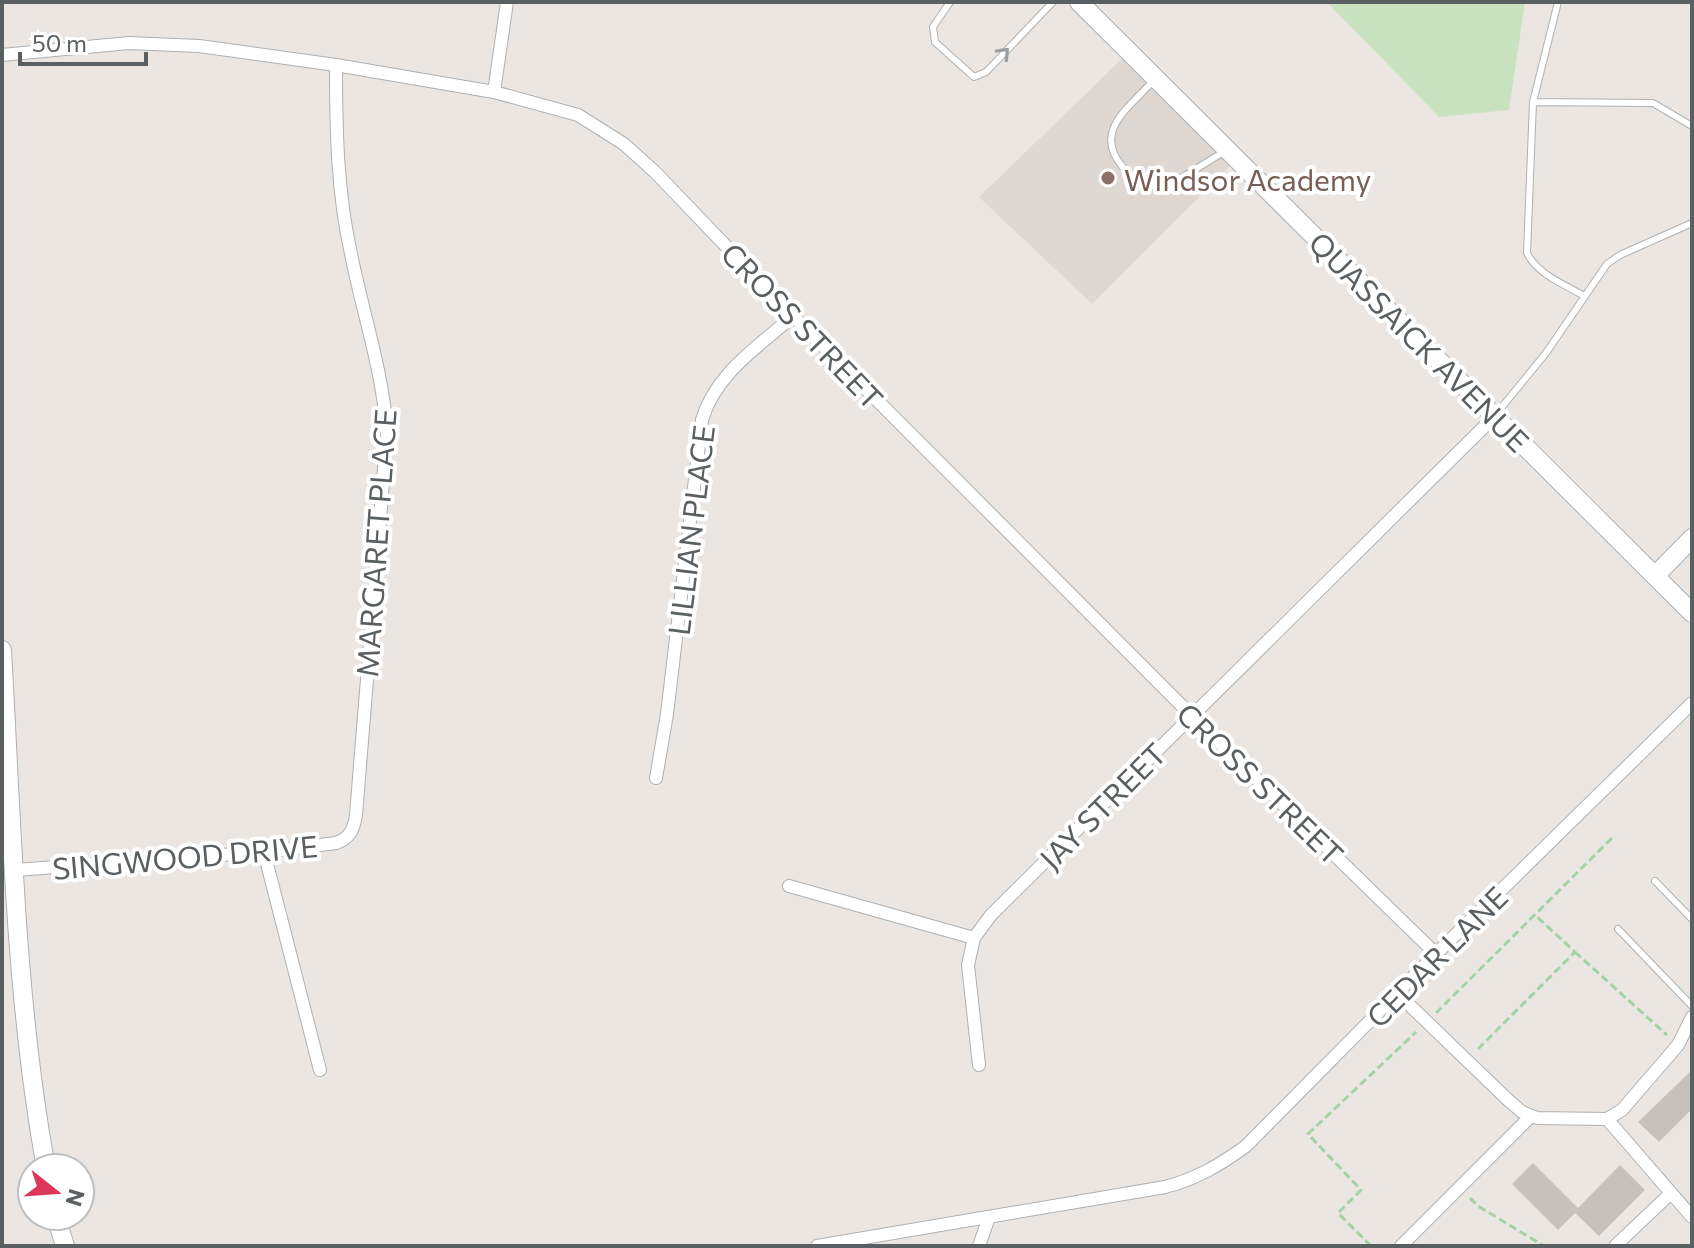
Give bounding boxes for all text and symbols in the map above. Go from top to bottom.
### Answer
scale bar [20,16,146,66]
text: 50 m [32,28,87,57]
one-way arrow [995,48,1009,62]
place label: Windsor Academy [1124,160,1371,197]
marker: Windsor Academy [1099,169,1117,187]
street label: QUASSAICK AVENUE [1302,223,1538,459]
street label: CROSS STREET [714,234,892,416]
street label: MARGARET PLACE [347,408,403,678]
street label: LILLIAN PLACE [659,423,721,637]
street label: CROSS STREET [1170,694,1352,872]
street label: JAY STREET [1031,734,1173,876]
street label: SINGWOOD DRIVE [51,826,319,886]
street label: CEDAR LANE [1358,878,1514,1034]
north arrow [16,1152,96,1232]
text: N [60,1186,91,1210]

